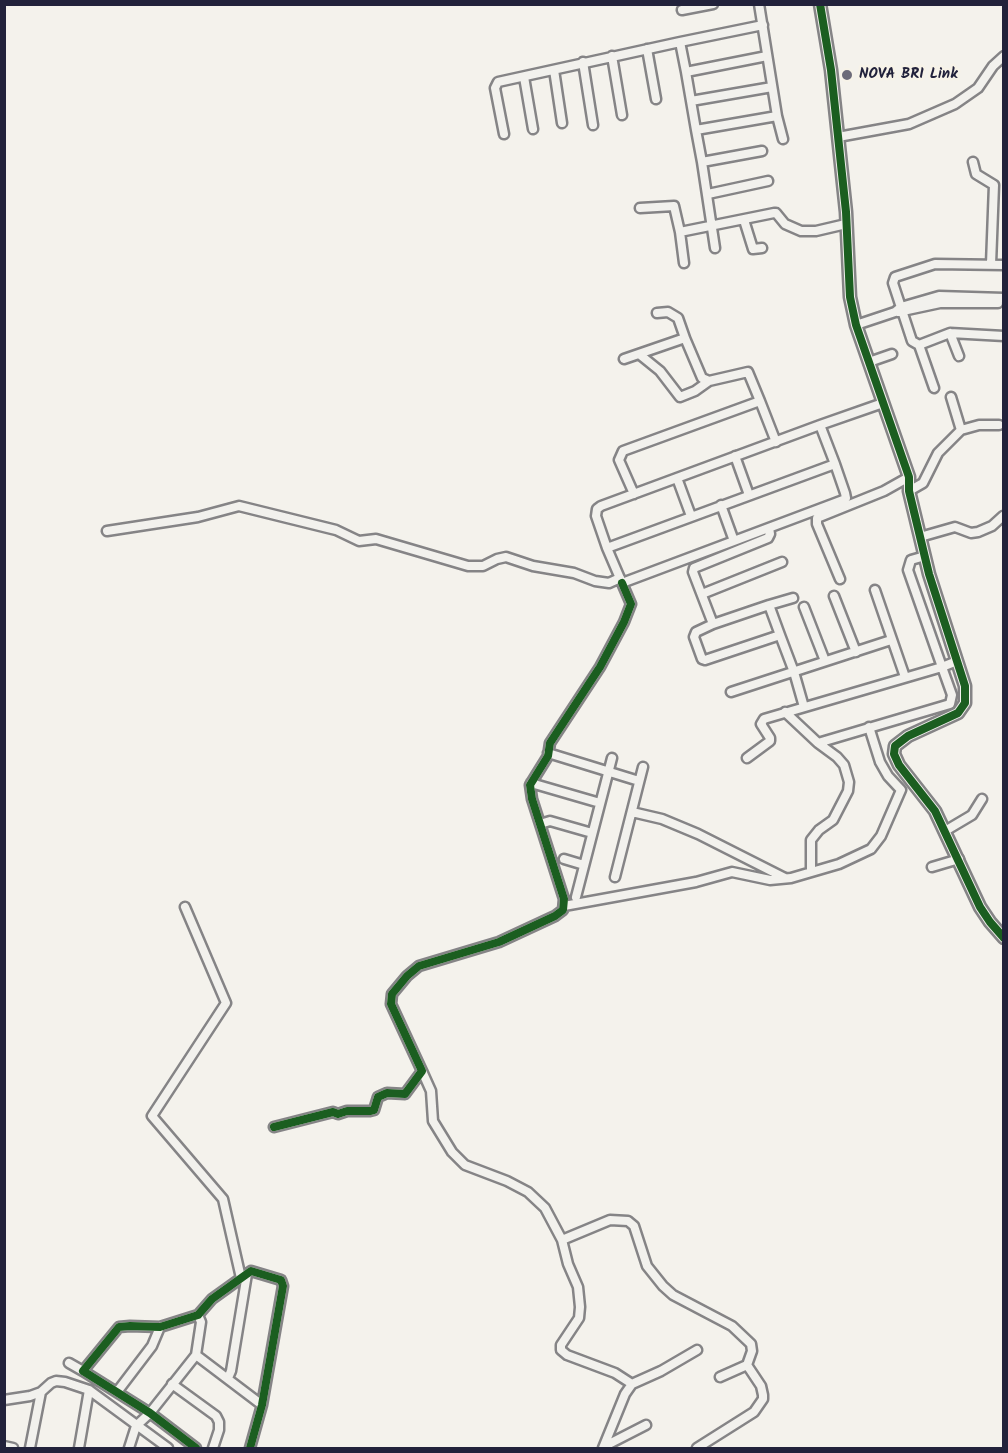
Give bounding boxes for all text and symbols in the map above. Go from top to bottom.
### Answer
place label: NOVA BRI Link [859,66,958,84]
marker: NOVA BRI Link [840,68,854,82]

